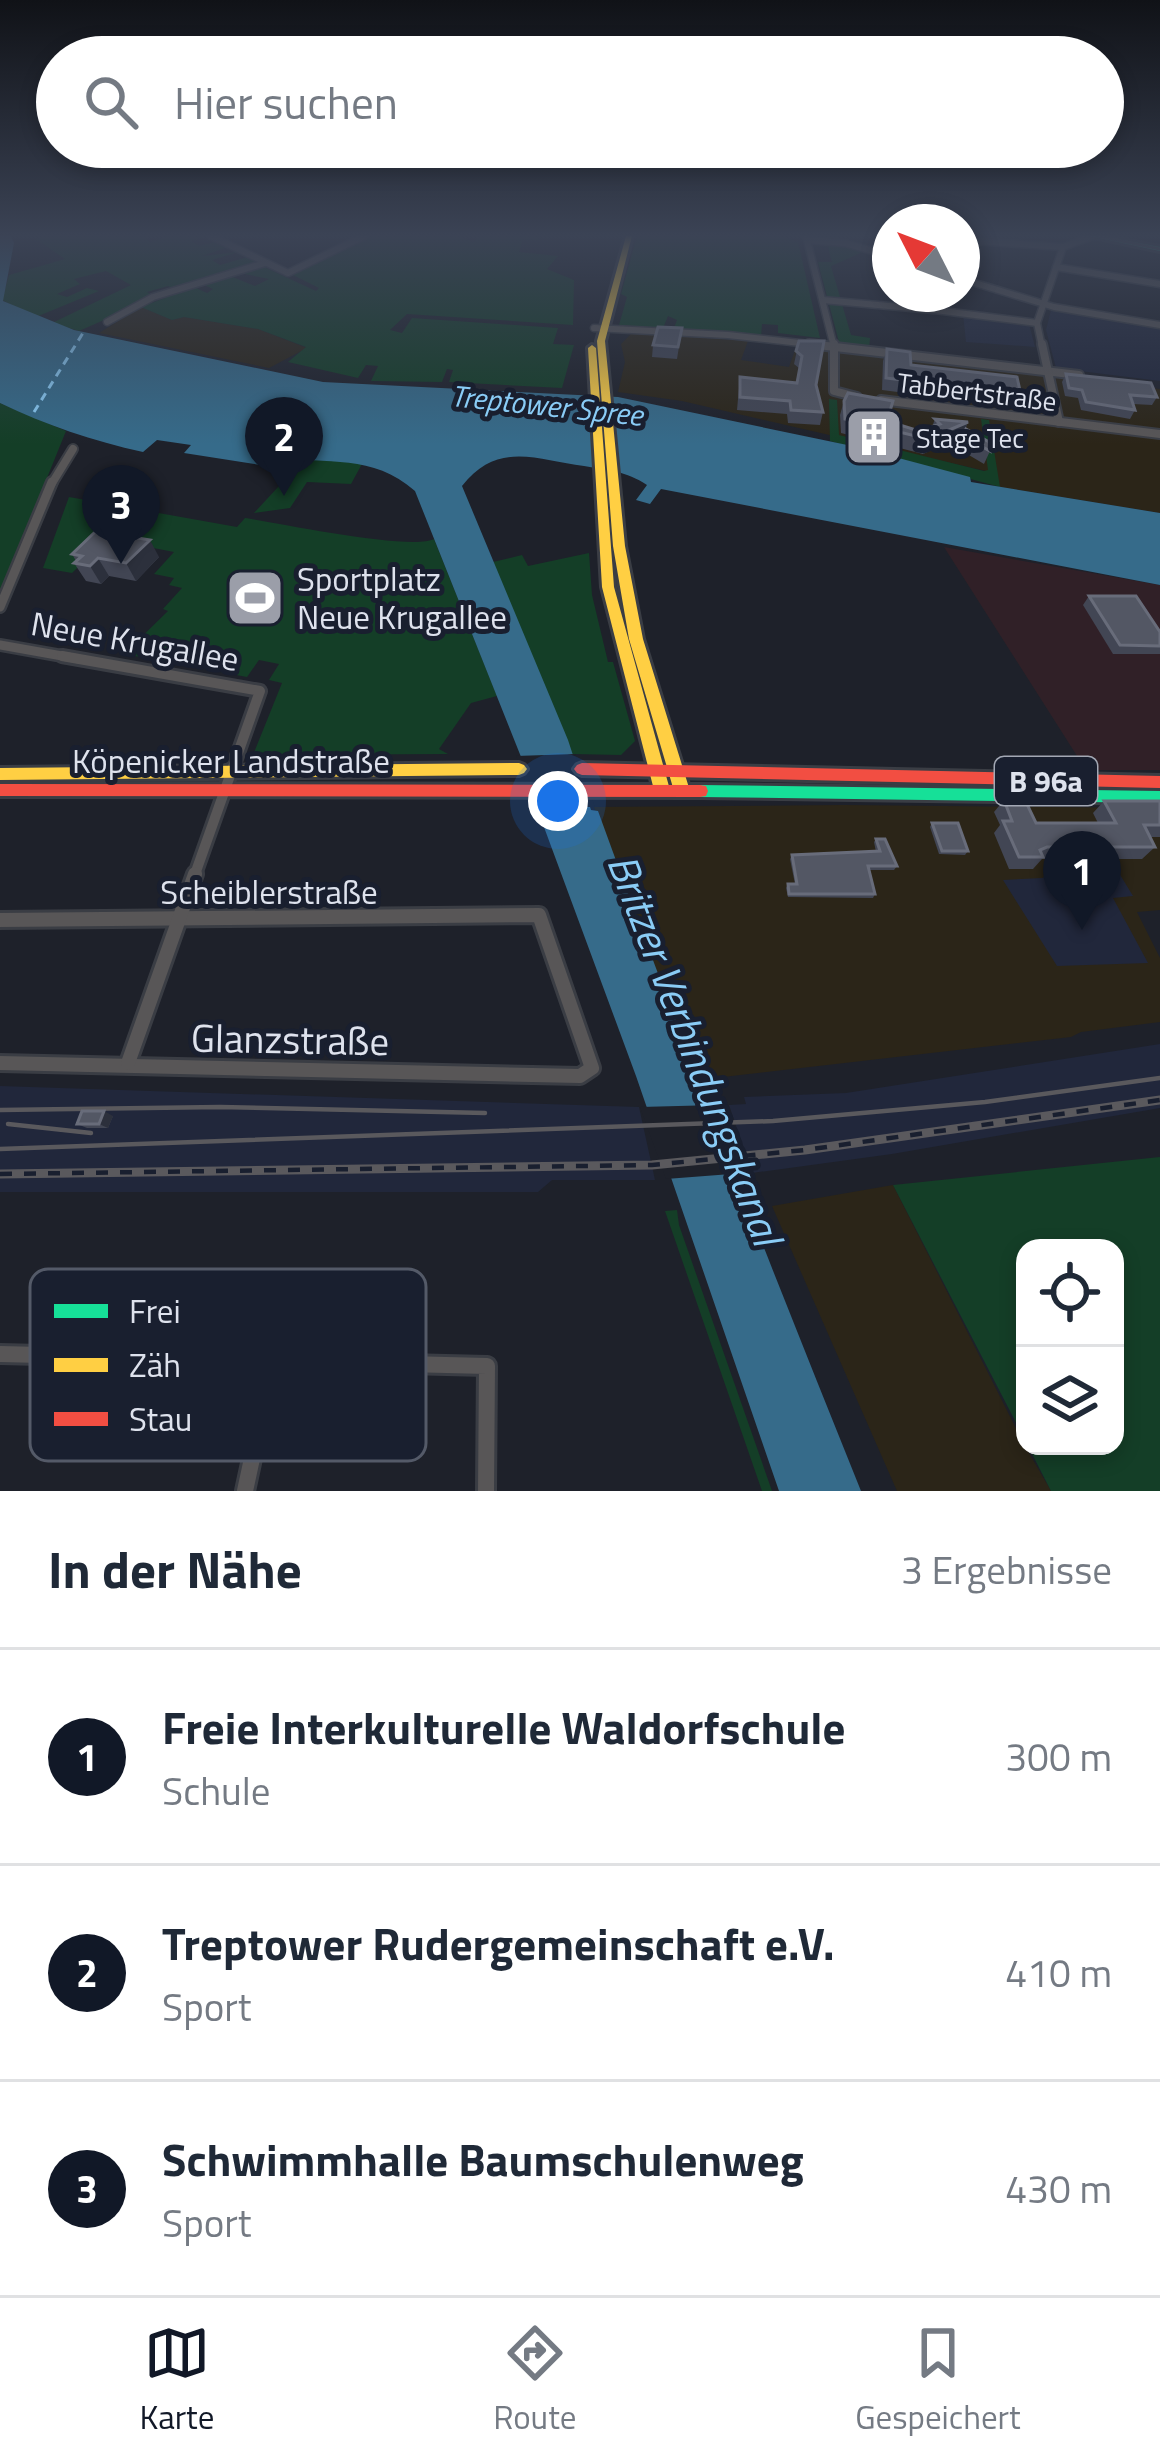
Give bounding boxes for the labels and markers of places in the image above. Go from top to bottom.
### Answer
pin: 2 [245,397,323,496]
building icon: Stage Tec [843,406,905,468]
place label: Stage Tec [916,417,1024,458]
pin: 3 [82,465,160,564]
place label: Sportplatz Neue Krugallee [297,554,507,642]
sports icon: Sportplatz Neue Krugallee [224,567,286,629]
pin: 1 [1043,831,1121,930]

